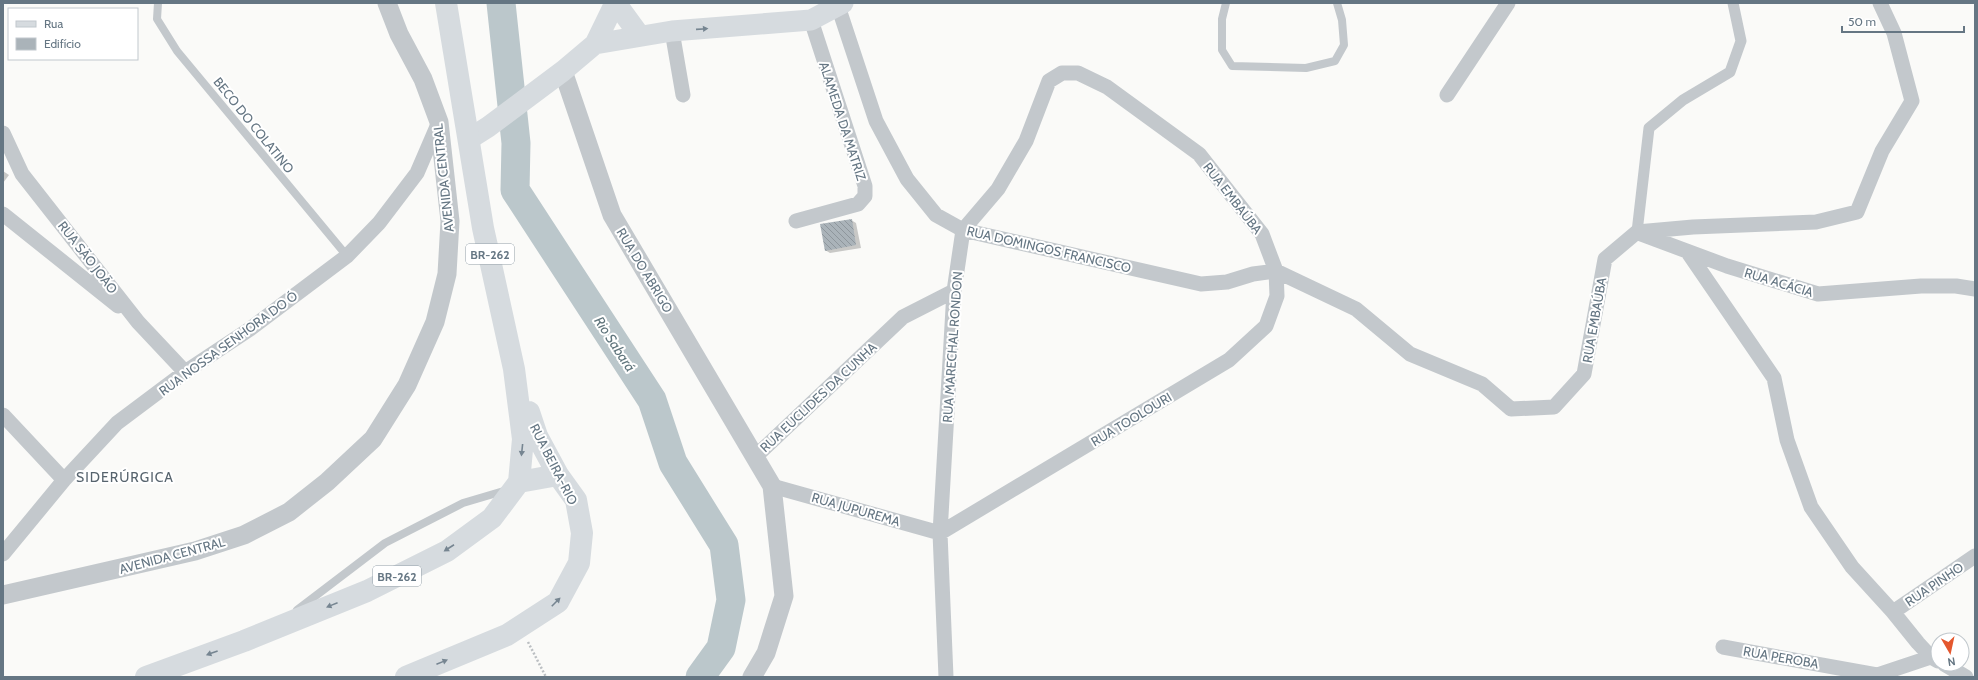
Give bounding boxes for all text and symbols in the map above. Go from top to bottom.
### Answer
legend [8,8,138,60]
scale bar [1842,8,1964,34]
text: 50 m [1848,14,1876,29]
text: Rua [44,16,63,31]
one-way arrow [696,25,708,32]
text: Edifício [44,36,81,51]
street label: ALAMEDA DA MATRIZ [816,60,870,183]
street label: BECO DO COLATINO [210,74,298,176]
street label: AVENIDA CENTRAL [429,123,457,233]
street label: RUA EMBAÚBA [1200,158,1267,237]
street label: RUA SÃO JOÃO [55,218,121,296]
street label: RUA DOMINGOS FRANCISCO [965,222,1133,276]
street label: RUA DO ABRIGO [613,225,677,315]
road number: BR-262 [466,244,514,264]
street label: RUA ACÁCIA [1743,263,1816,300]
street label: RUA MARECHAL RONDON [939,271,965,423]
street label: RUA EMBAÚBA [1578,276,1609,364]
street label: RUA NOSSA SENHORA DO Ó [156,287,300,399]
water label: Rio Sabará [590,313,640,375]
street label: RUA EUCLIDES DA CUNHA [756,339,880,455]
street label: RUA TOOLOURI [1088,389,1174,449]
street label: RUA BEIRA-RIO [527,421,581,507]
one-way arrow [519,444,525,456]
district label: SIDERÚRGICA [76,468,174,486]
street label: RUA JUPUREMA [810,489,902,529]
street label: AVENIDA CENTRAL [117,533,227,577]
one-way arrow [443,545,455,552]
street label: RUA PINHO [1902,559,1966,609]
road number: BR-262 [373,566,421,586]
one-way arrow [551,597,561,607]
one-way arrow [327,602,338,608]
north arrow [1930,632,1970,672]
street label: RUA PEROBA [1742,643,1820,671]
one-way arrow [205,651,217,657]
text: N [1947,654,1957,669]
one-way arrow [436,659,448,665]

